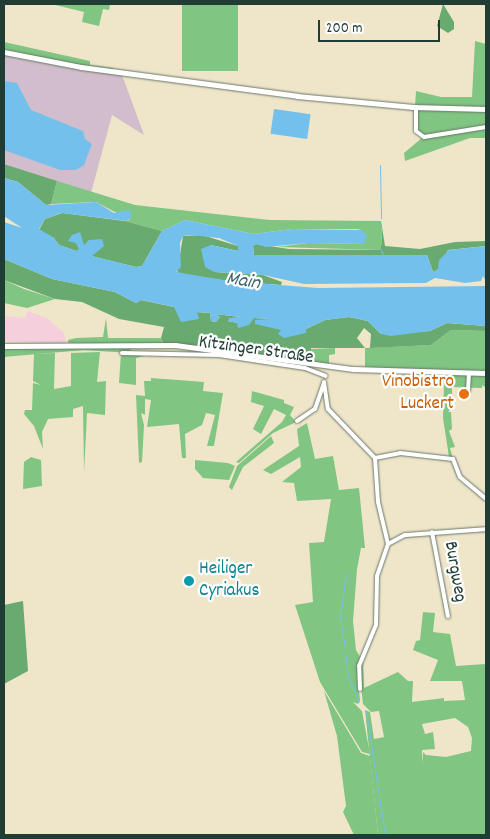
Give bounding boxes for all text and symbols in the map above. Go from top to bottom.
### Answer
scale bar [320,10,442,42]
text: 200 m [326,18,363,40]
water label: Main [224,267,262,297]
street label: Kitzinger Straße [197,332,315,370]
place label: Vinobistro Luckert [382,372,454,416]
marker: Vinobistro Luckert [458,388,470,400]
street label: Burgweg [437,540,471,604]
place label: Heiliger Cyriakus [199,559,259,603]
marker: Heiliger Cyriakus [183,575,195,587]

